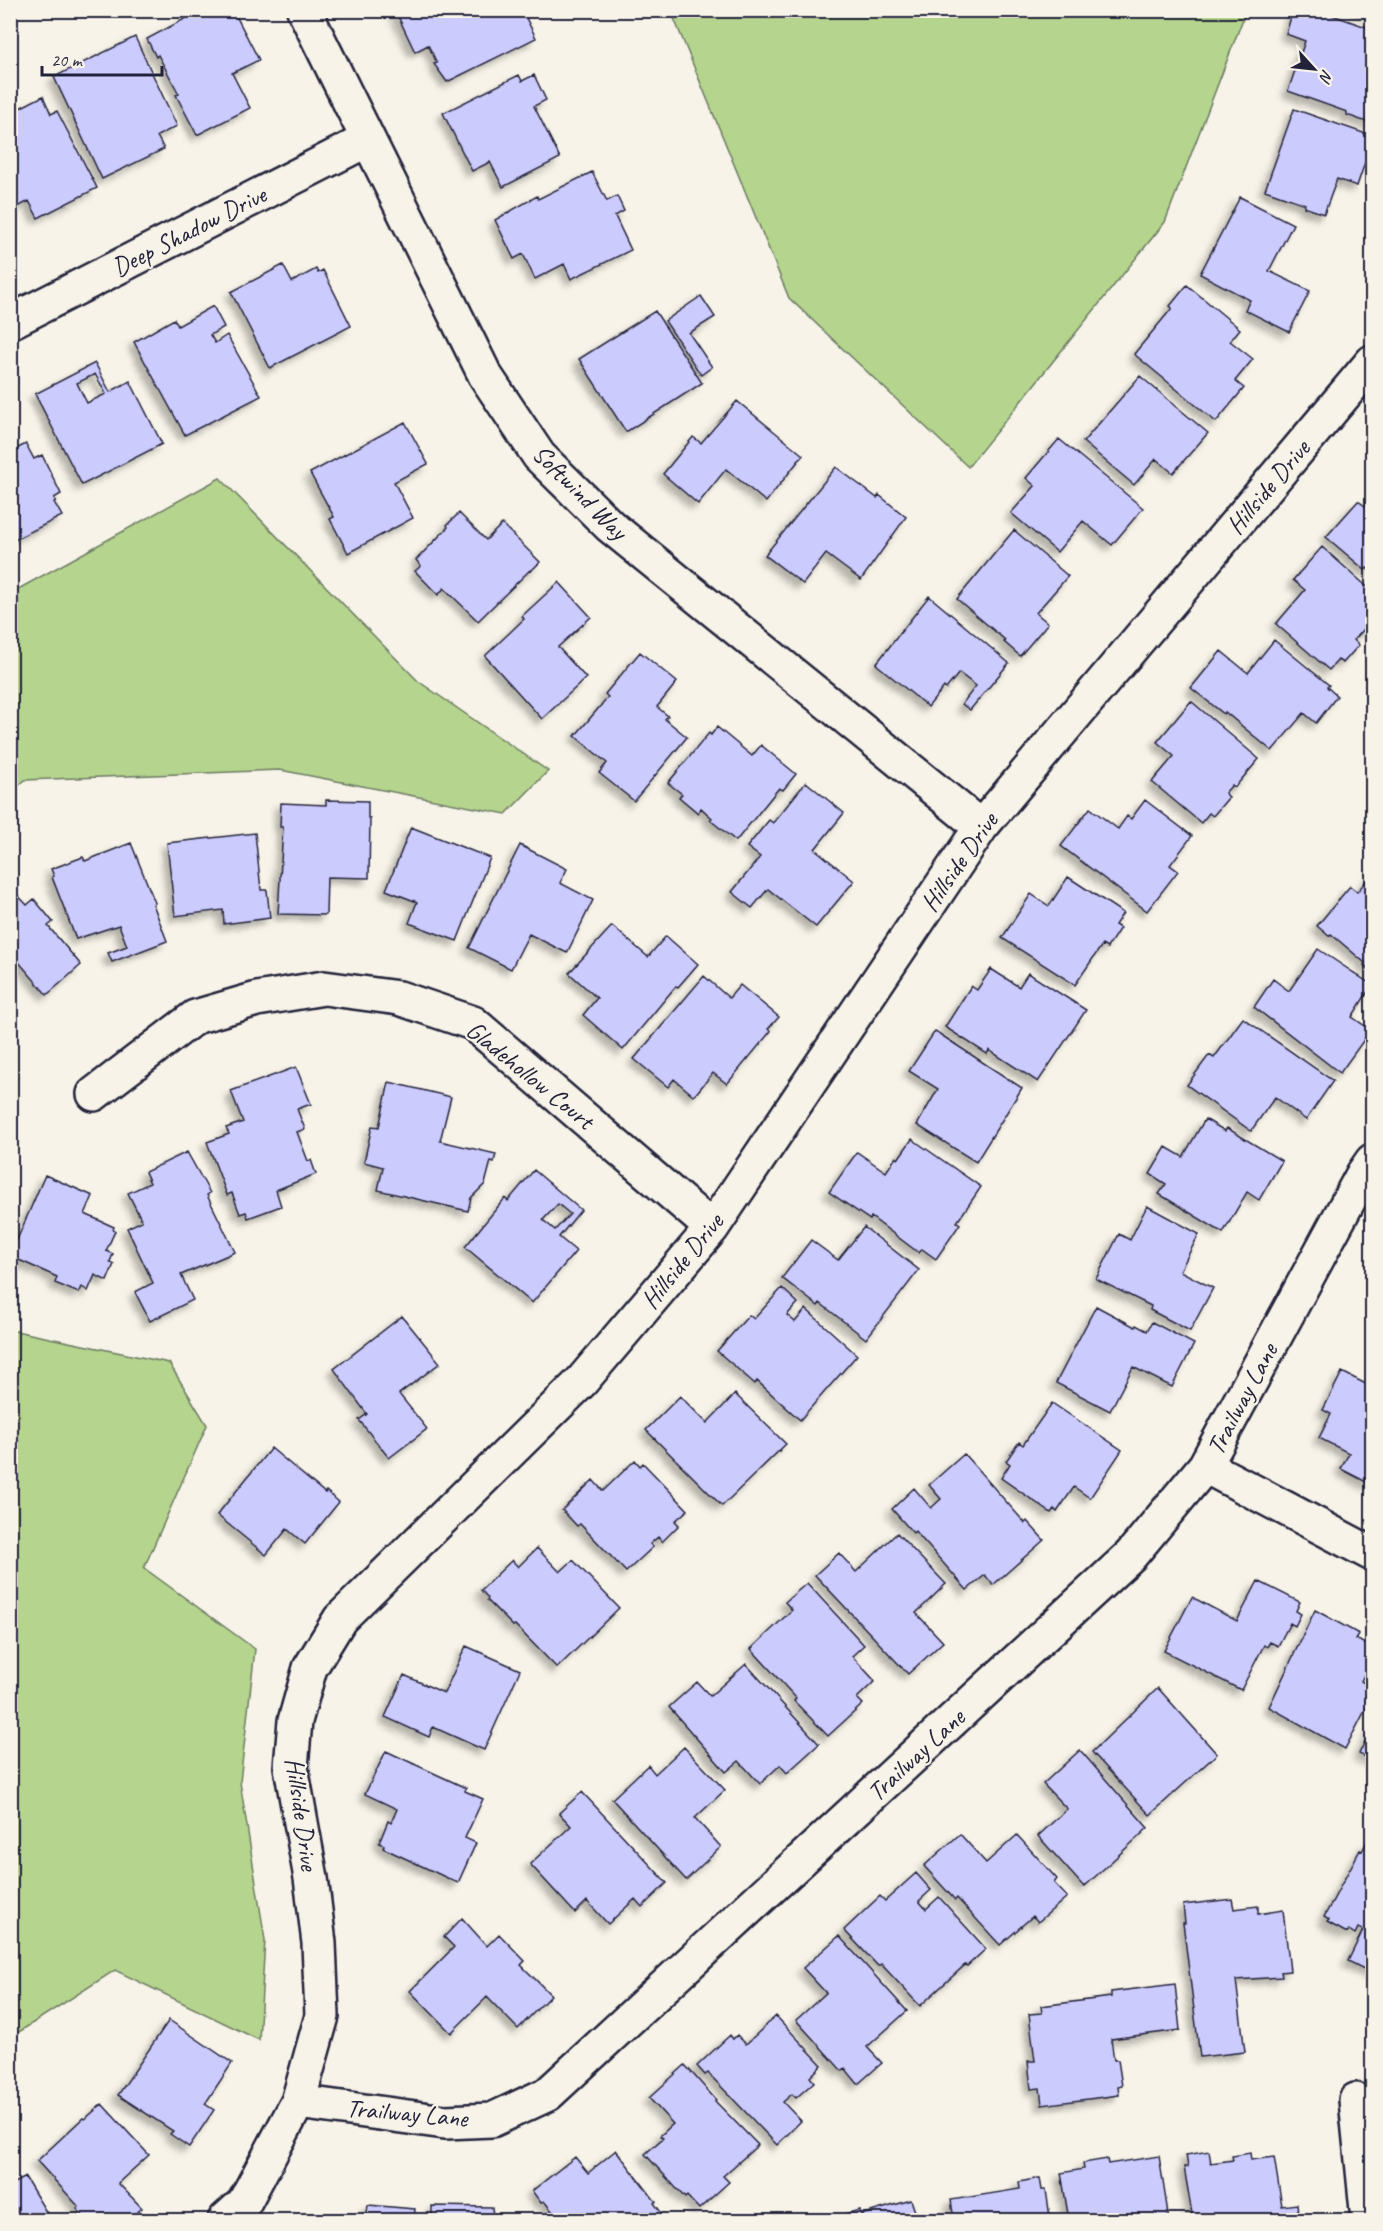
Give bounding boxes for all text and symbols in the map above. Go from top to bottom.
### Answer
scale bar [42,39,162,77]
north arrow [1284,39,1344,99]
text: 20 m [51,49,84,71]
text: N [1314,66,1338,87]
street label: Deep Shadow Drive [106,177,273,284]
street label: Hillside Drive [1219,432,1318,541]
street label: Softwind Way [525,437,636,548]
street label: Hillside Drive [913,805,1006,918]
street label: Gladehollow Court [459,1013,602,1138]
street label: Hillside Drive [633,1205,732,1316]
street label: Trailway Lane [1199,1336,1286,1460]
street label: Trailway Lane [860,1700,973,1809]
street label: Hillside Drive [278,1755,326,1874]
street label: Trailway Lane [345,2091,471,2135]

